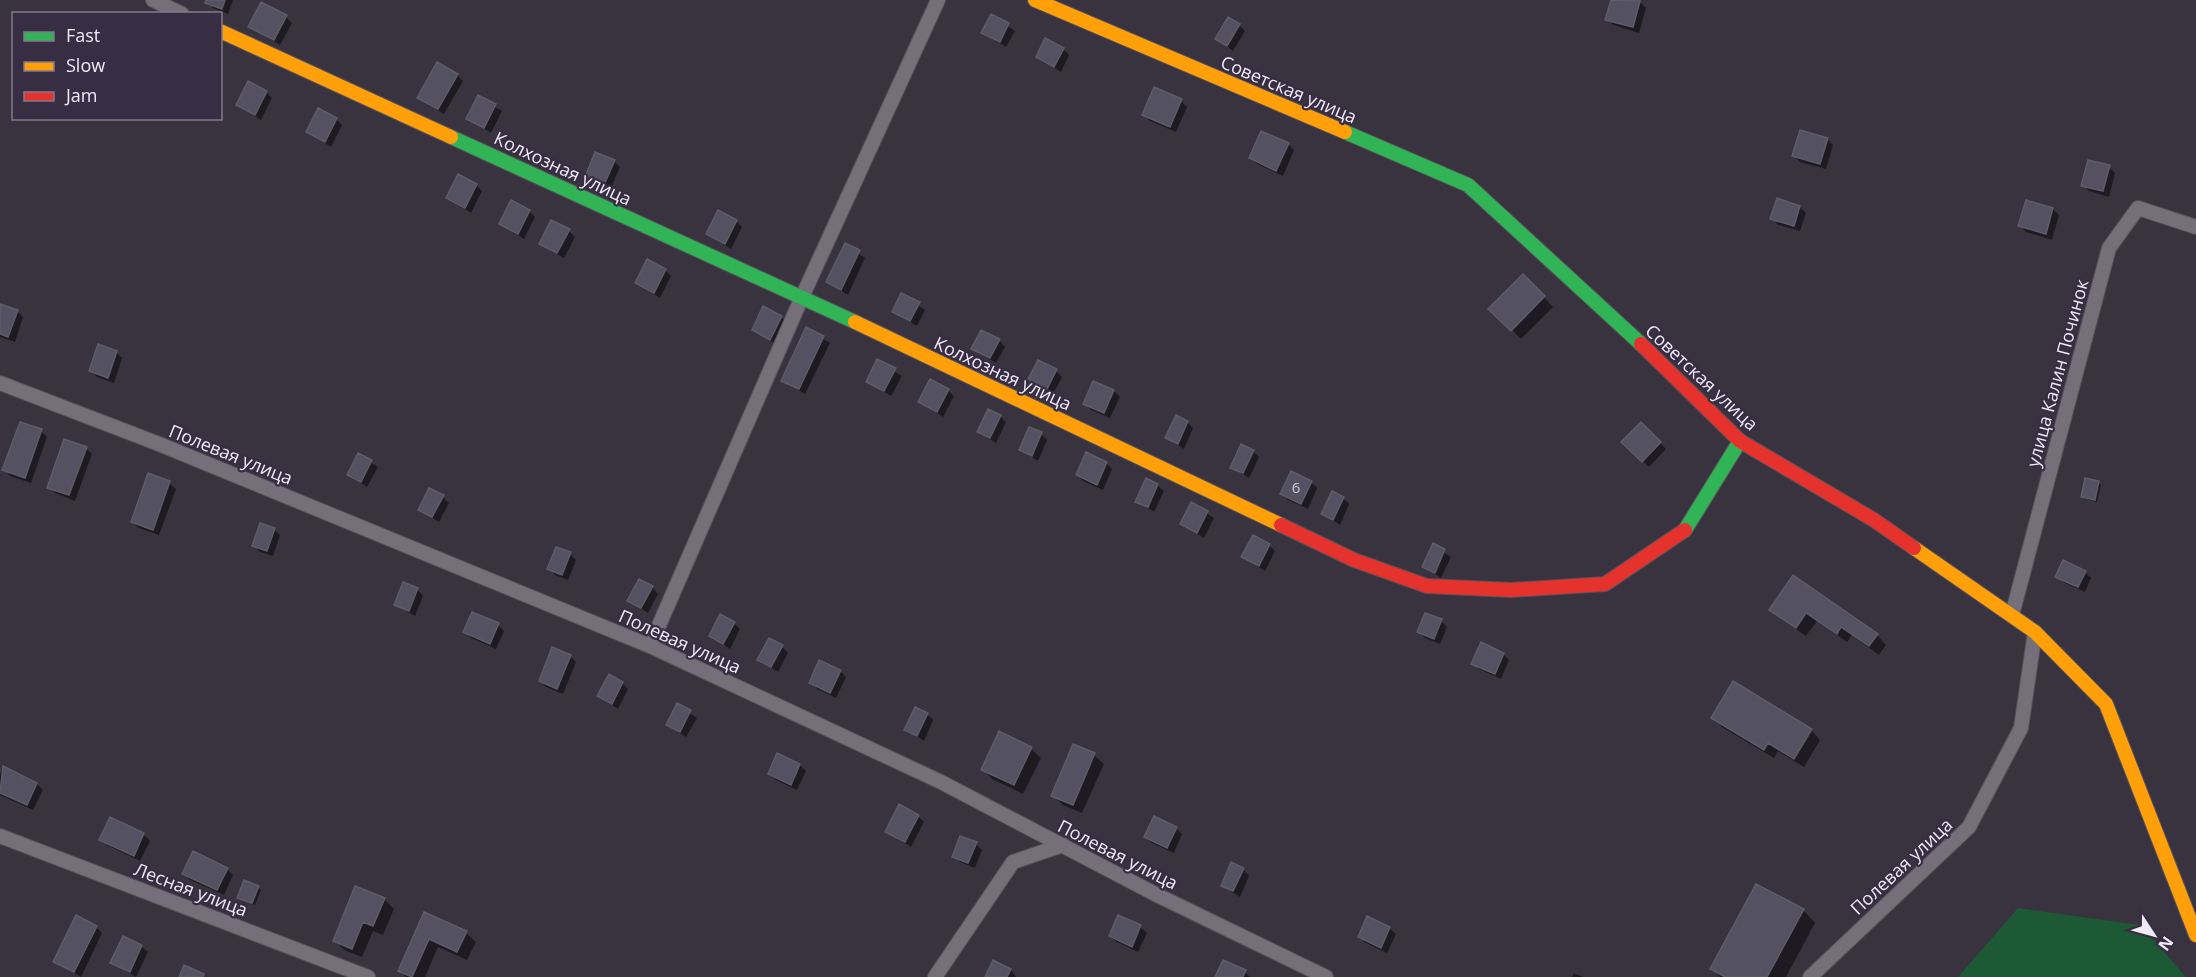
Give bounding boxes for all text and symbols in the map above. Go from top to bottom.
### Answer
legend [12,12,222,120]
text: Fast [66,23,100,47]
street label: Советская улица [1217,49,1361,129]
text: Slow [66,53,105,77]
text: Jam [64,83,98,107]
street label: Колхозная улица [490,126,636,210]
street label: улица Калин Починок [2020,276,2094,469]
street label: Советская улица [1641,319,1763,435]
street label: Колхозная улица [930,331,1076,415]
street label: Полевая улица [166,418,296,490]
house number: 6 [1292,477,1300,497]
street label: Полевая улица [615,603,745,679]
street label: Полевая улица [1845,812,1957,920]
street label: Полевая улица [1054,813,1182,895]
street label: Лесная улица [131,856,251,922]
north arrow [2124,905,2184,965]
text: N [2153,932,2179,956]

